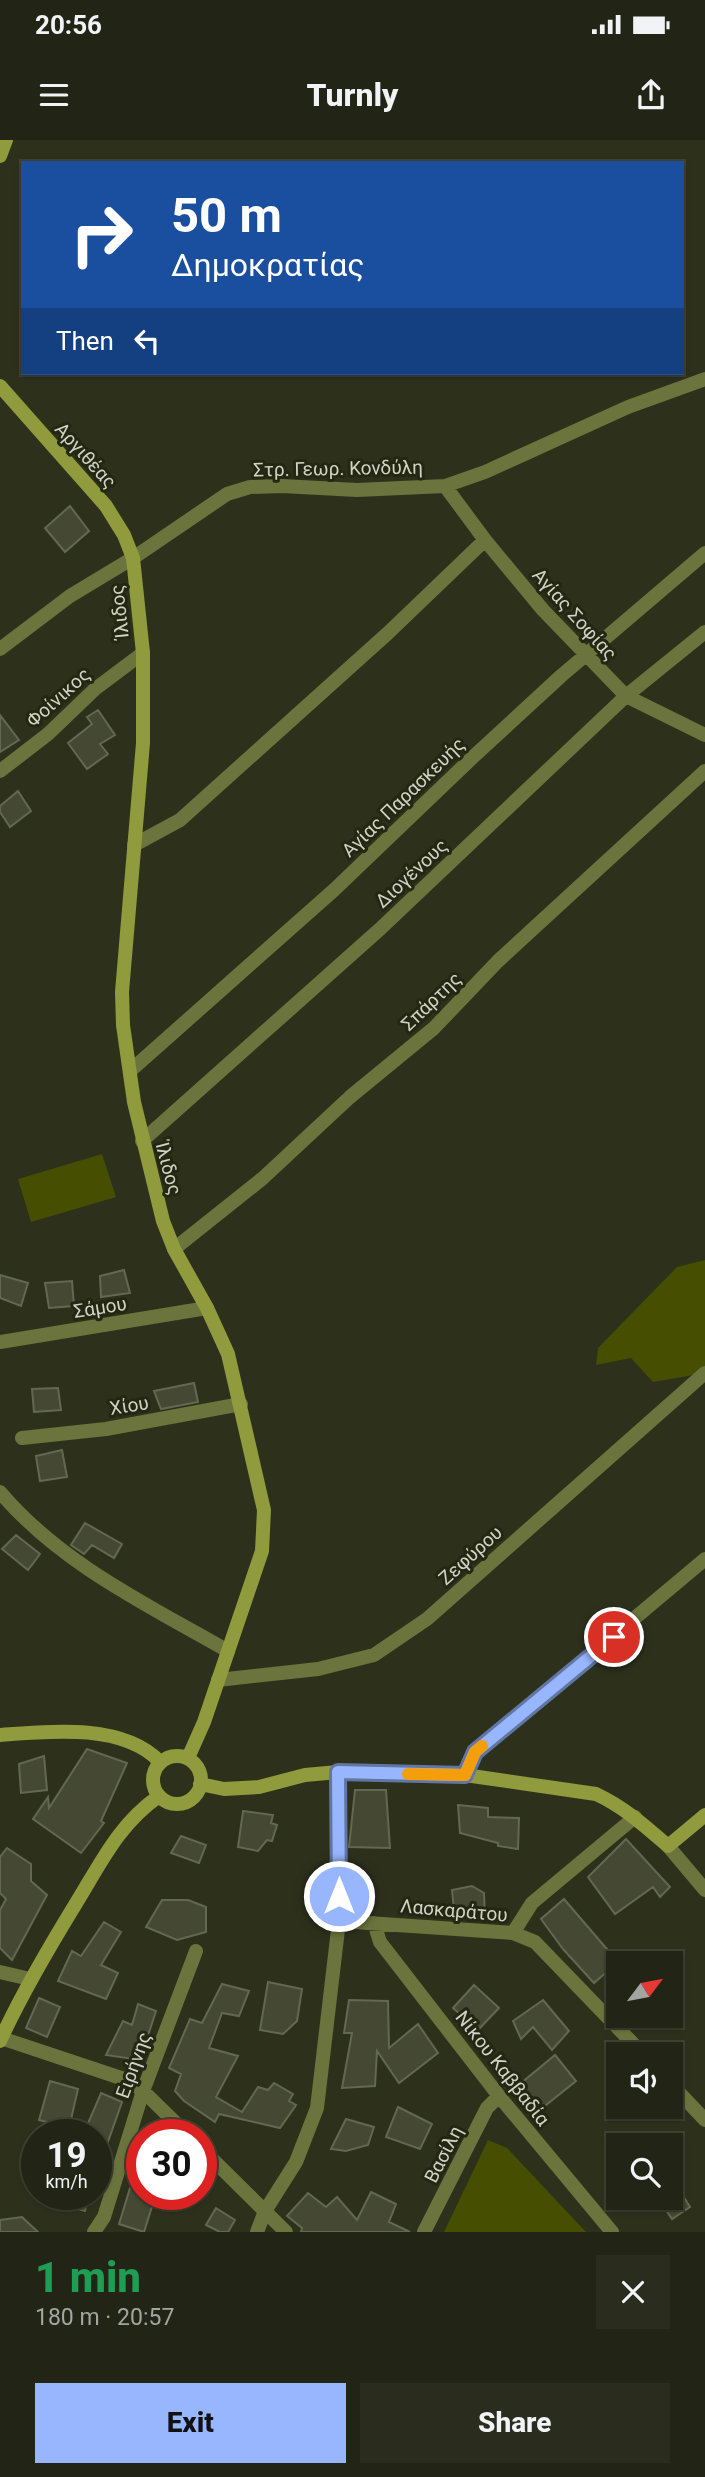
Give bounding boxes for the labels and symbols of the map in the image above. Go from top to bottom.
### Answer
street label: Αργιθέας [50,418,121,493]
street label: Στρ. Γεωρ. Κονδύλη [253,456,423,481]
street label: Αγίας Σοφίας [527,564,622,665]
street label: Ίλιδος [105,584,134,641]
street label: Φοίνικος [22,663,95,732]
street label: Αγίας Παρασκευής [337,733,470,862]
street label: Διογένους [370,834,452,913]
street label: Σπάρτης [397,967,466,1035]
street label: Ίλιδος [150,1138,187,1197]
street label: Σάμου [72,1292,128,1323]
street label: Χίου [108,1391,150,1420]
street label: Ζεφύρου [434,1521,507,1590]
pin [584,1607,644,1667]
position arrow [302,1859,376,1933]
street label: Λασκαράτου [399,1894,509,1927]
north arrow [606,1951,682,2028]
street label: Νίκου Καββαδία [451,2006,555,2131]
street label: Ειρήνης [111,2029,156,2101]
speed limit sign: 30 [126,2119,217,2210]
street label: Βασίλη [419,2122,467,2187]

